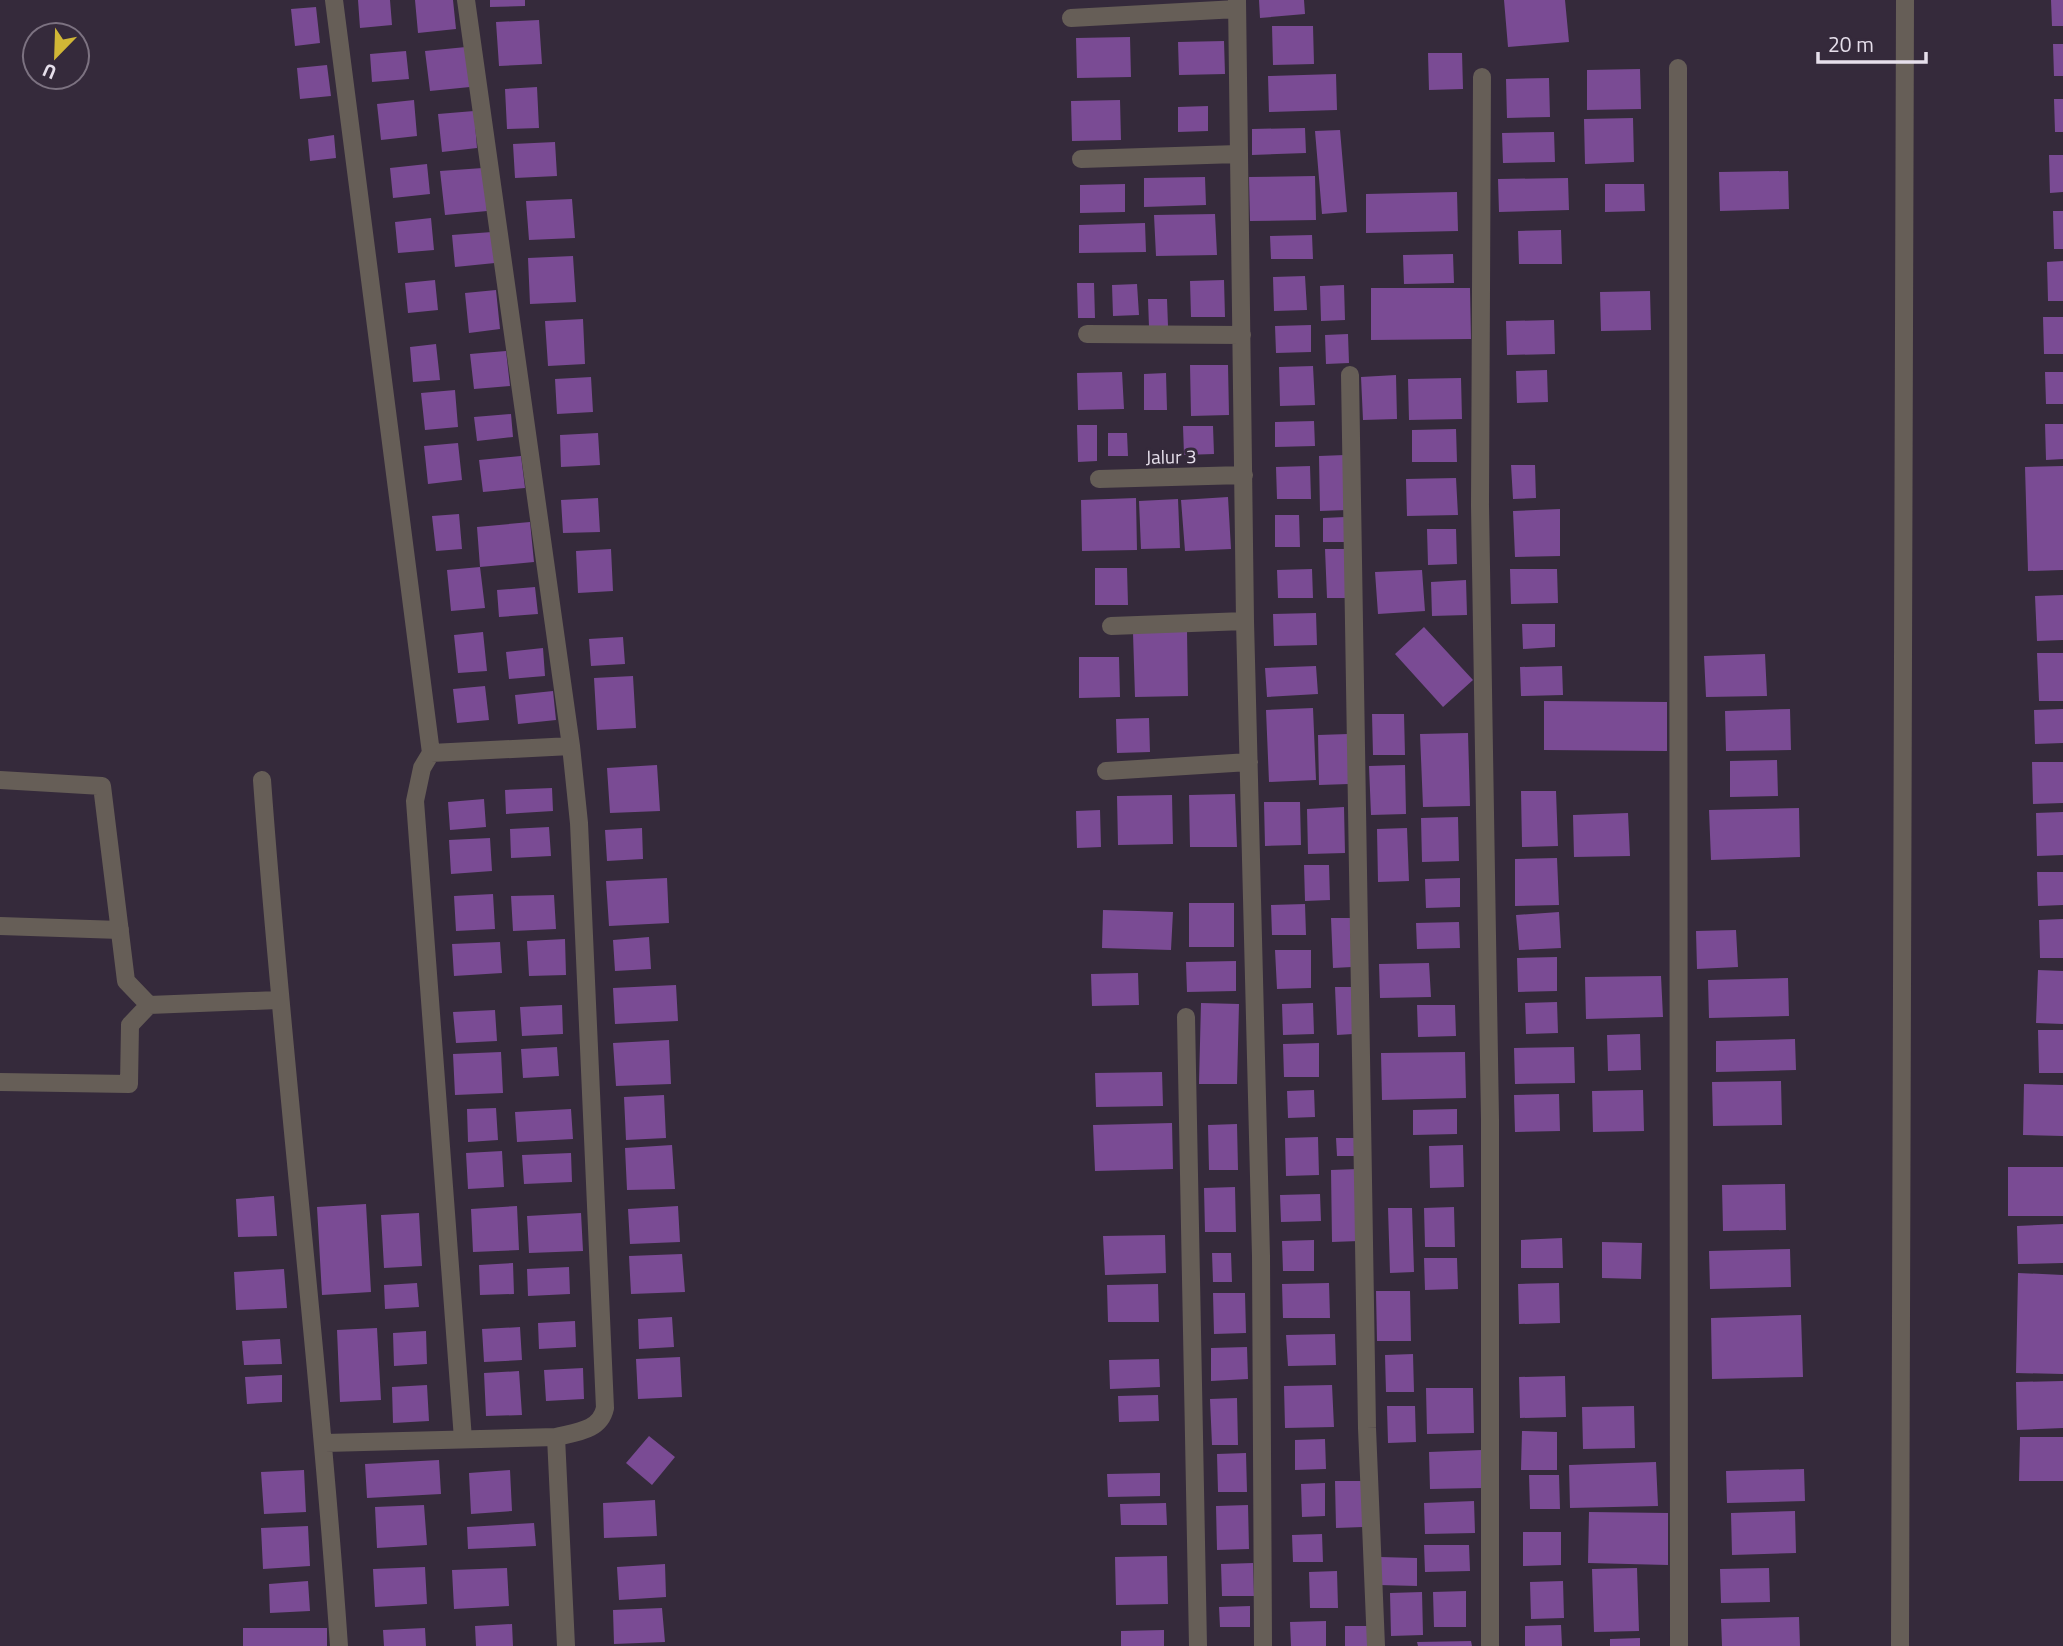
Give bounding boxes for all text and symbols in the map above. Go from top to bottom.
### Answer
north arrow [21,21,91,91]
scale bar [1818,21,1926,65]
text: 20 m [1828,28,1874,60]
text: U [38,56,61,88]
street label: Jalur 3 [1145,441,1197,471]

